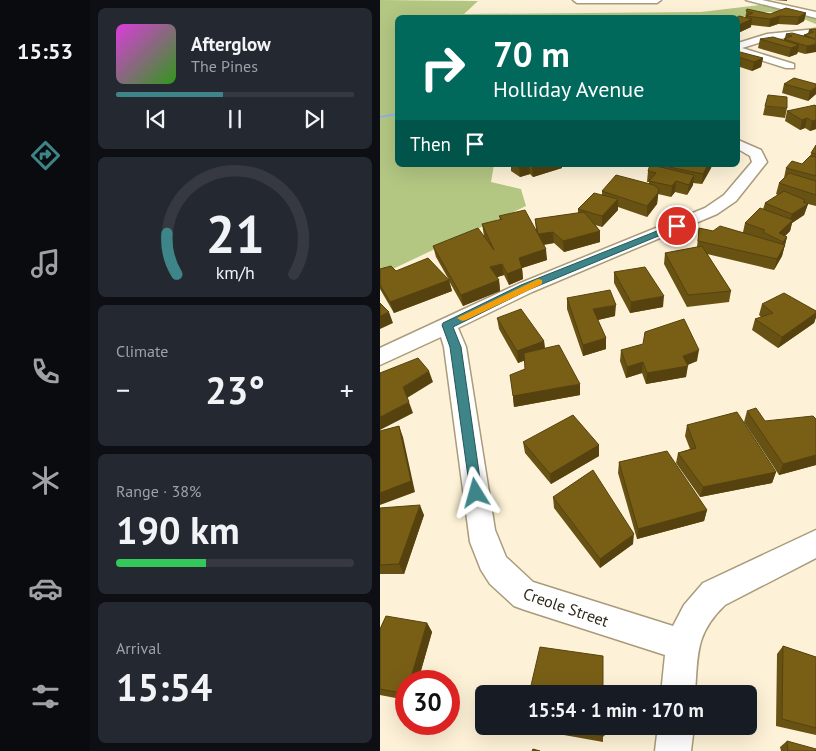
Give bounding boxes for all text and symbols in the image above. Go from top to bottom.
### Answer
text: 70 m [493,31,570,77]
text: Afterglow [191,32,271,56]
icon: right [410,35,475,100]
text: 15:53 [17,37,73,65]
text: The Pines [191,56,258,76]
text: Holliday Avenue [493,75,644,103]
icon: previous [142,105,170,133]
icon: pause [221,105,249,133]
icon: next [300,105,328,133]
icon: arrive [461,130,489,158]
text: Then [410,132,451,156]
icon: directions [28,138,63,173]
text: 21 [206,200,264,267]
pin [656,205,698,247]
icon: arrive [663,212,691,240]
icon: music [28,246,63,281]
text: km/h [215,261,255,284]
text: Climate [116,341,168,361]
icon: phone [28,354,63,389]
text: 23° [205,365,265,414]
text: − [116,371,130,408]
text: + [340,371,354,408]
icon: climate [28,463,63,498]
position arrow [449,466,501,518]
text: Range · 38% [116,481,201,501]
text: 190 km [116,505,240,554]
icon: car [28,571,63,606]
street label: Creole Street [521,583,612,631]
text: Arrival [116,638,161,658]
text: 15:54 [116,662,212,711]
speed limit sign: 30 [395,670,460,735]
icon: filters [28,679,63,714]
text: 15:54 · 1 min · 170 m [528,698,704,722]

